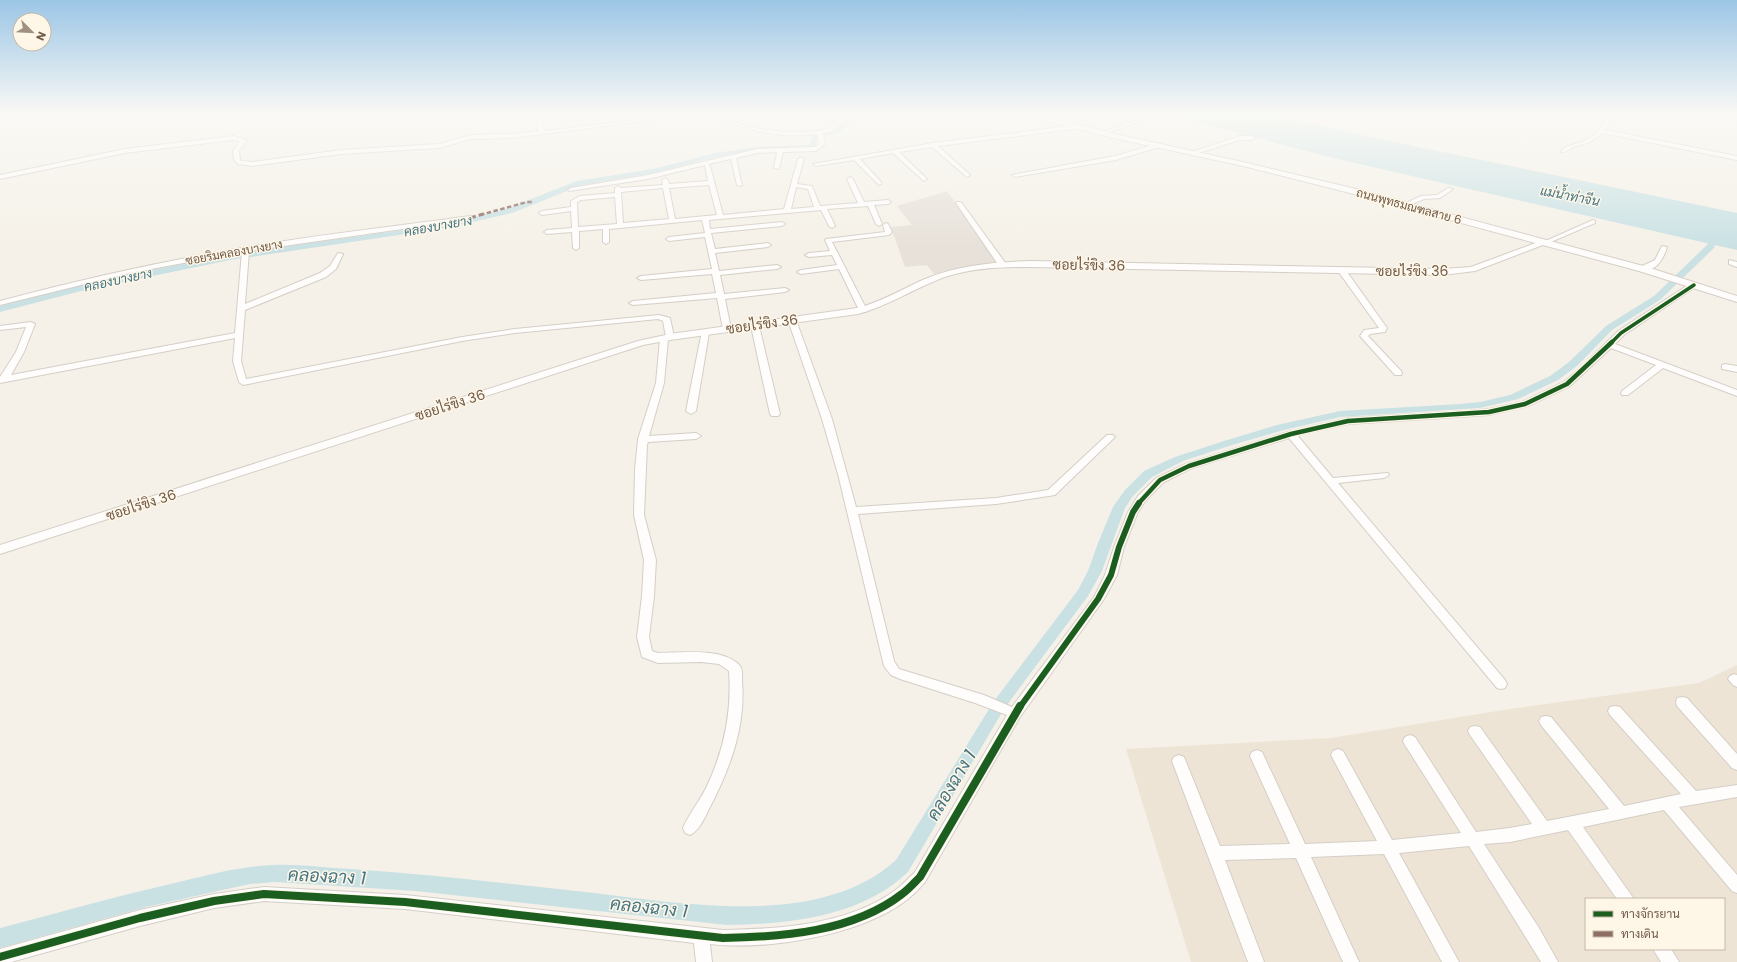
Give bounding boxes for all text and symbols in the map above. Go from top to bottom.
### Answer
north arrow [12,12,52,52]
text: N [32,29,50,43]
water label: แม่น้ำท่าจีน [1539,178,1603,211]
street label: ถนนพุทธมณฑลสาย 6 [1354,184,1464,229]
water label: คลองบางยาง [402,211,474,241]
street label: ซอยริมคลองบางยาง [184,235,284,269]
street label: ซอยไร่ขิง 36 [1053,254,1126,276]
street label: ซอยไร่ขิง 36 [1376,261,1448,281]
water label: คลองบางยาง [82,263,154,296]
street label: ซอยไร่ขิง 36 [725,309,799,339]
street label: ซอยไร่ขิง 36 [412,384,488,426]
street label: ซอยไร่ขิง 36 [103,484,179,526]
water label: คลองฉาง 1 [920,745,982,825]
water label: คลองฉาง 1 [287,861,367,891]
water label: คลองฉาง 1 [609,890,689,924]
legend [1585,898,1725,950]
text: ทางจักรยาน [1621,905,1680,922]
text: ทางเดิน [1621,925,1659,942]

